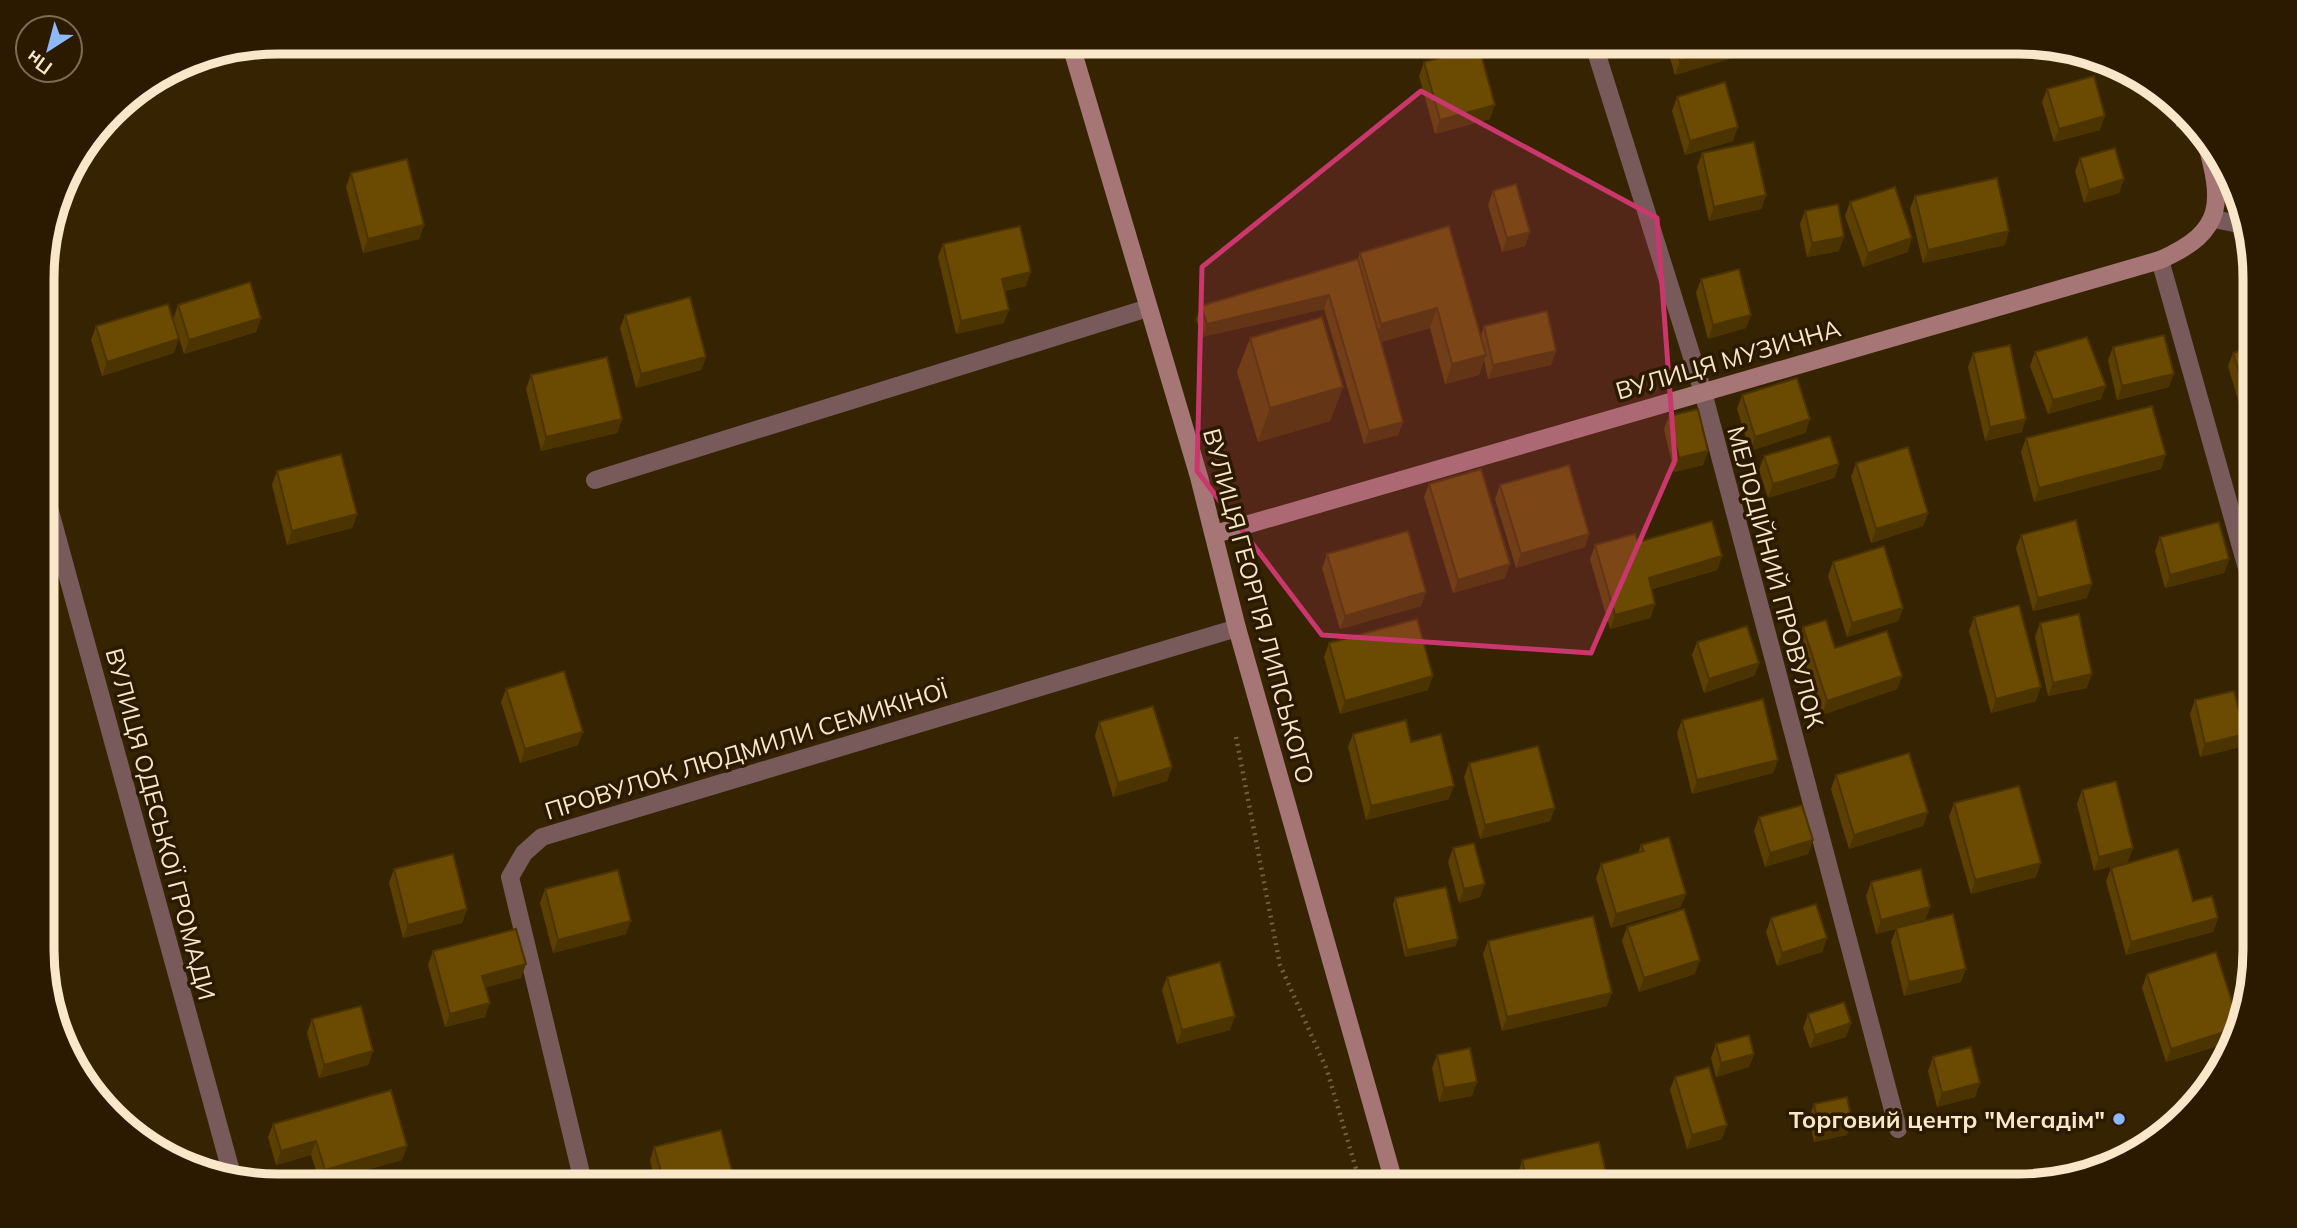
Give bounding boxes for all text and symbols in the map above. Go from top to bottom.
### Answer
north arrow [14,14,84,84]
text: Пн [21,45,57,80]
street label: ВУЛИЦЯ МУЗИЧНА [1612,312,1844,405]
street label: МЕЛОДІЙНИЙ ПРОВУЛОК [1721,423,1831,731]
street label: ВУЛИЦЯ ГЕОРГІЯ ЛИПСЬКОГО [1197,425,1321,787]
street label: ВУЛИЦЯ ОДЕСЬКОЇ ГРОМАДИ [100,645,222,1003]
street label: ПРОВУЛОК ЛЮДМИЛИ СЕМИКІНОЇ [541,674,952,826]
place label: Торговий центр "Мегадім" [1789,1104,2105,1134]
marker: Торговий центр "Мегадім" [2111,1111,2127,1127]

